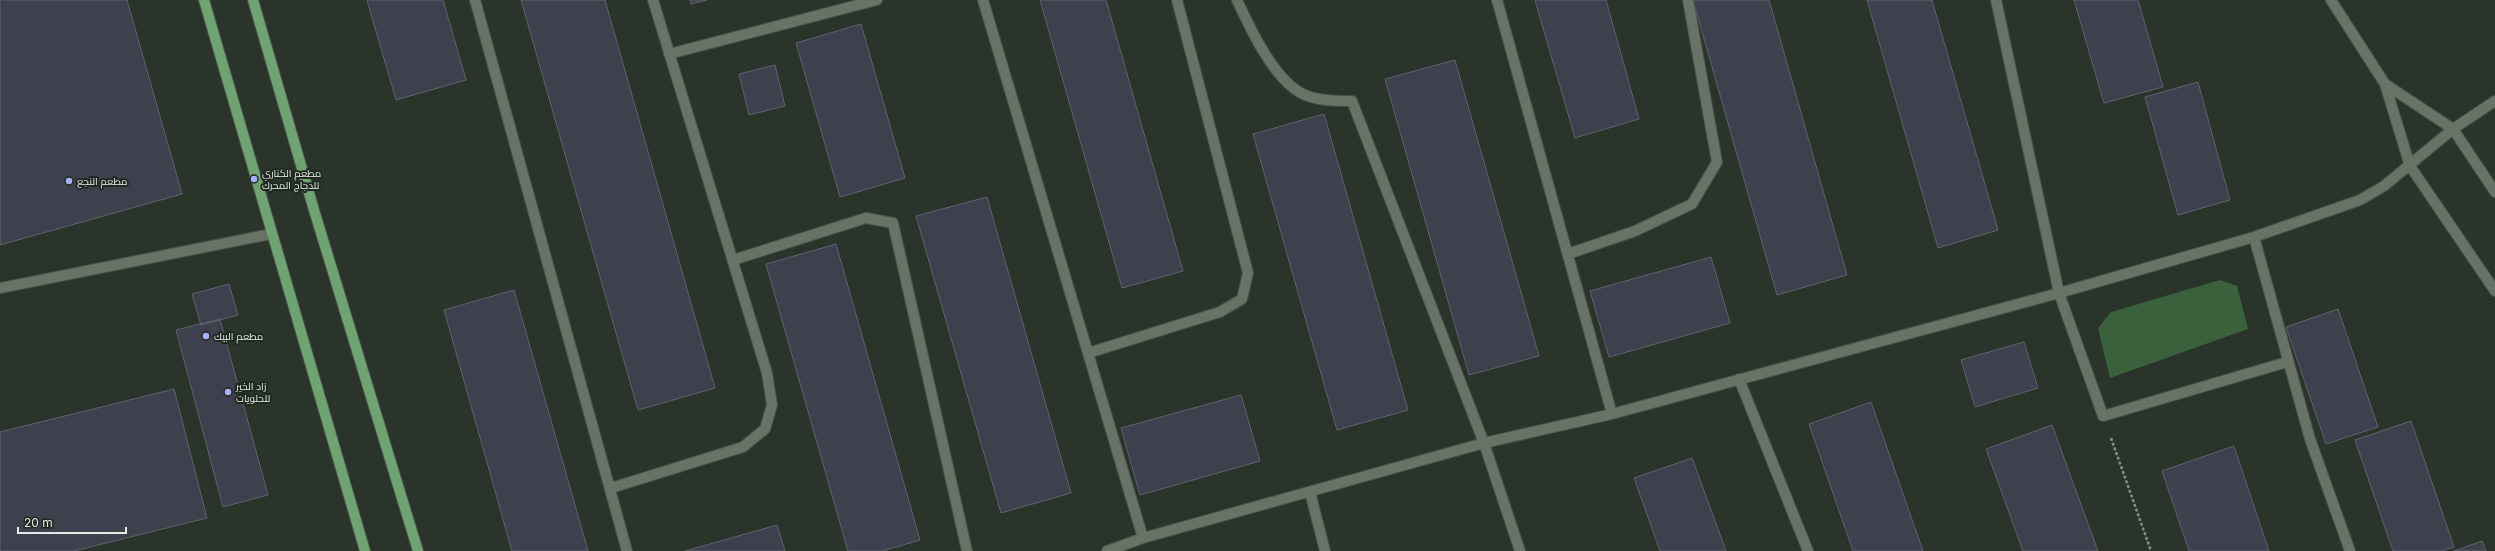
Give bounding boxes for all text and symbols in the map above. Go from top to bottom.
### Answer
place label: مطعم الكناري للدجاج المحرك [262,167,321,192]
marker: مطعم الكناري للدجاج المحرك [249,174,259,184]
place label: مطعم النجع [77,175,127,189]
marker: مطعم النجع [64,176,74,186]
place label: مطعم البيك [214,330,263,344]
marker: مطعم البيك [201,331,211,341]
place label: زاد الخير للحلويات [235,380,270,404]
marker: زاد الخير للحلويات [223,387,233,397]
scale bar [18,509,126,535]
text: 20 m [24,515,53,530]

